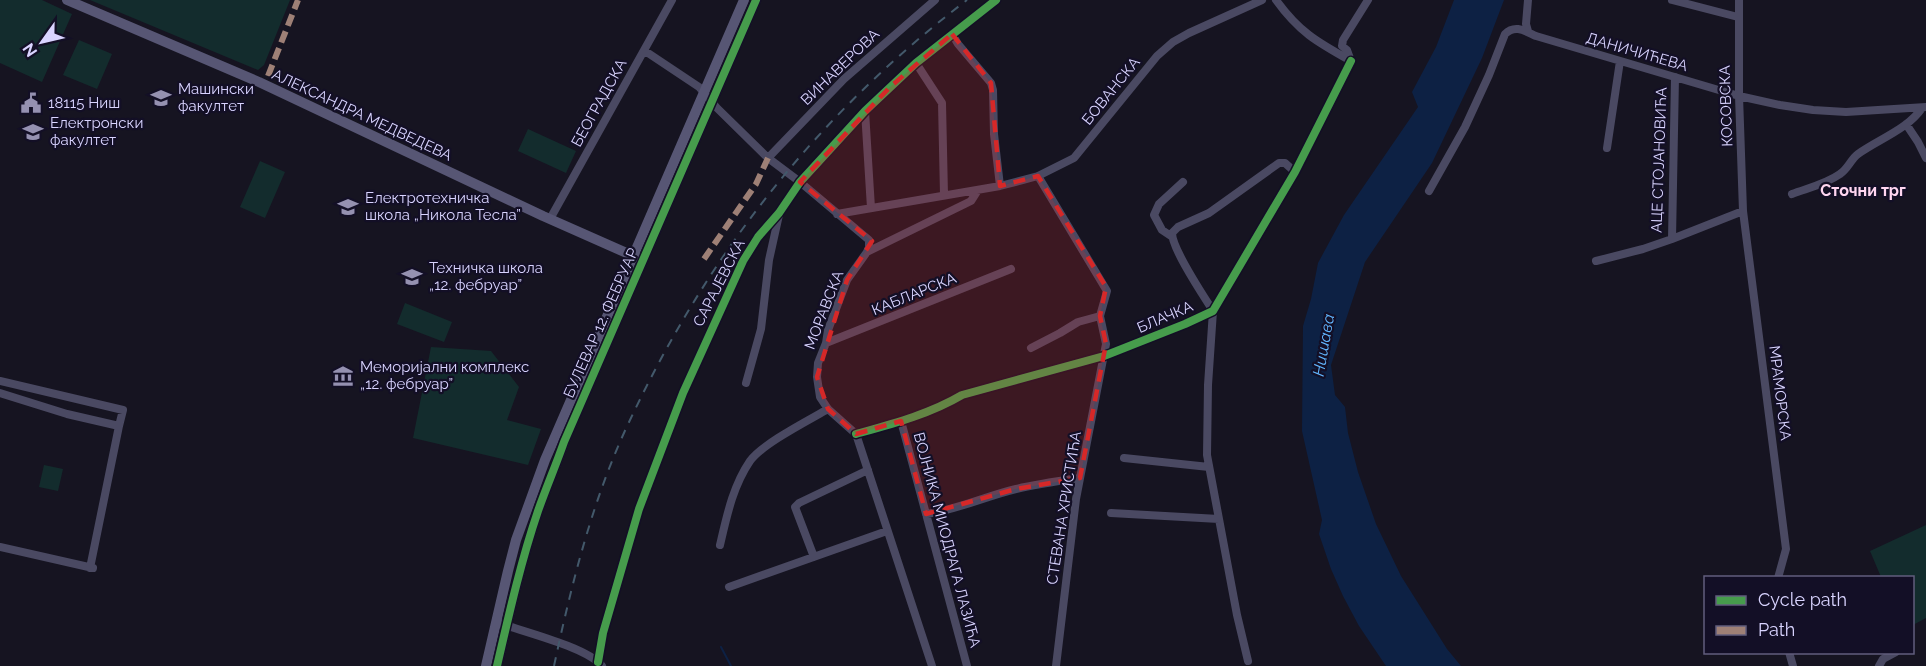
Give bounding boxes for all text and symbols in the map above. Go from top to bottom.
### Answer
north arrow [12,12,72,72]
street label: ВИНАВЕРОВА [797,25,883,109]
street label: ДАНИЧИЋЕВА [1584,29,1690,75]
text: N [19,40,41,60]
street label: БОВАНСКА [1078,53,1144,129]
street label: БЕОГРАДСКА [567,56,631,150]
street label: АЛЕКСАНДРА МЕДВЕДЕВА [269,65,455,165]
street label: КОСОВСКА [1716,65,1736,147]
place label: Машински факултет [178,80,254,115]
school or university icon: Машински факултет [149,86,173,110]
street label: АЦЕ СТОЈАНОВИЋА [1647,87,1671,233]
public building icon: 18115 Ниш [19,91,43,115]
place label: 18115 Ниш [48,94,120,112]
place label: Електронски факултет [50,114,143,149]
school or university icon: Електронски факултет [21,120,45,144]
district label: Сточни трг [1820,181,1906,200]
place label: Електротехничка школа „Никола Тесла” [365,189,521,224]
school or university icon: Електротехничка школа „Никола Тесла” [336,195,360,219]
street label: САРАЈЕВСКА [689,236,749,330]
street label: БУЛЕВАР 12. ФЕБРУАР [560,245,642,401]
place label: Техничка школа „12. фебруар” [429,259,543,294]
school or university icon: Техничка школа „12. фебруар” [400,265,424,289]
street label: МОРАВСКА [801,268,847,352]
street label: КАБЛАРСКА [869,269,959,319]
street label: БЛАЧКА [1134,297,1196,337]
water label: Нишава [1309,312,1338,378]
street label: МРАМОРСКА [1765,344,1795,442]
place label: Меморијални комплекс „12. фебруар” [360,358,529,393]
museum icon: Меморијални комплекс „12. фебруар” [331,364,355,388]
street label: ВОЈНИКА МИОДРАГА ЛАЗИЋА [910,430,984,650]
street label: СТЕВАНА ХРИСТИЋА [1043,430,1085,586]
legend [1704,576,1914,654]
text: Cycle path [1758,589,1847,610]
text: Path [1758,619,1795,640]

